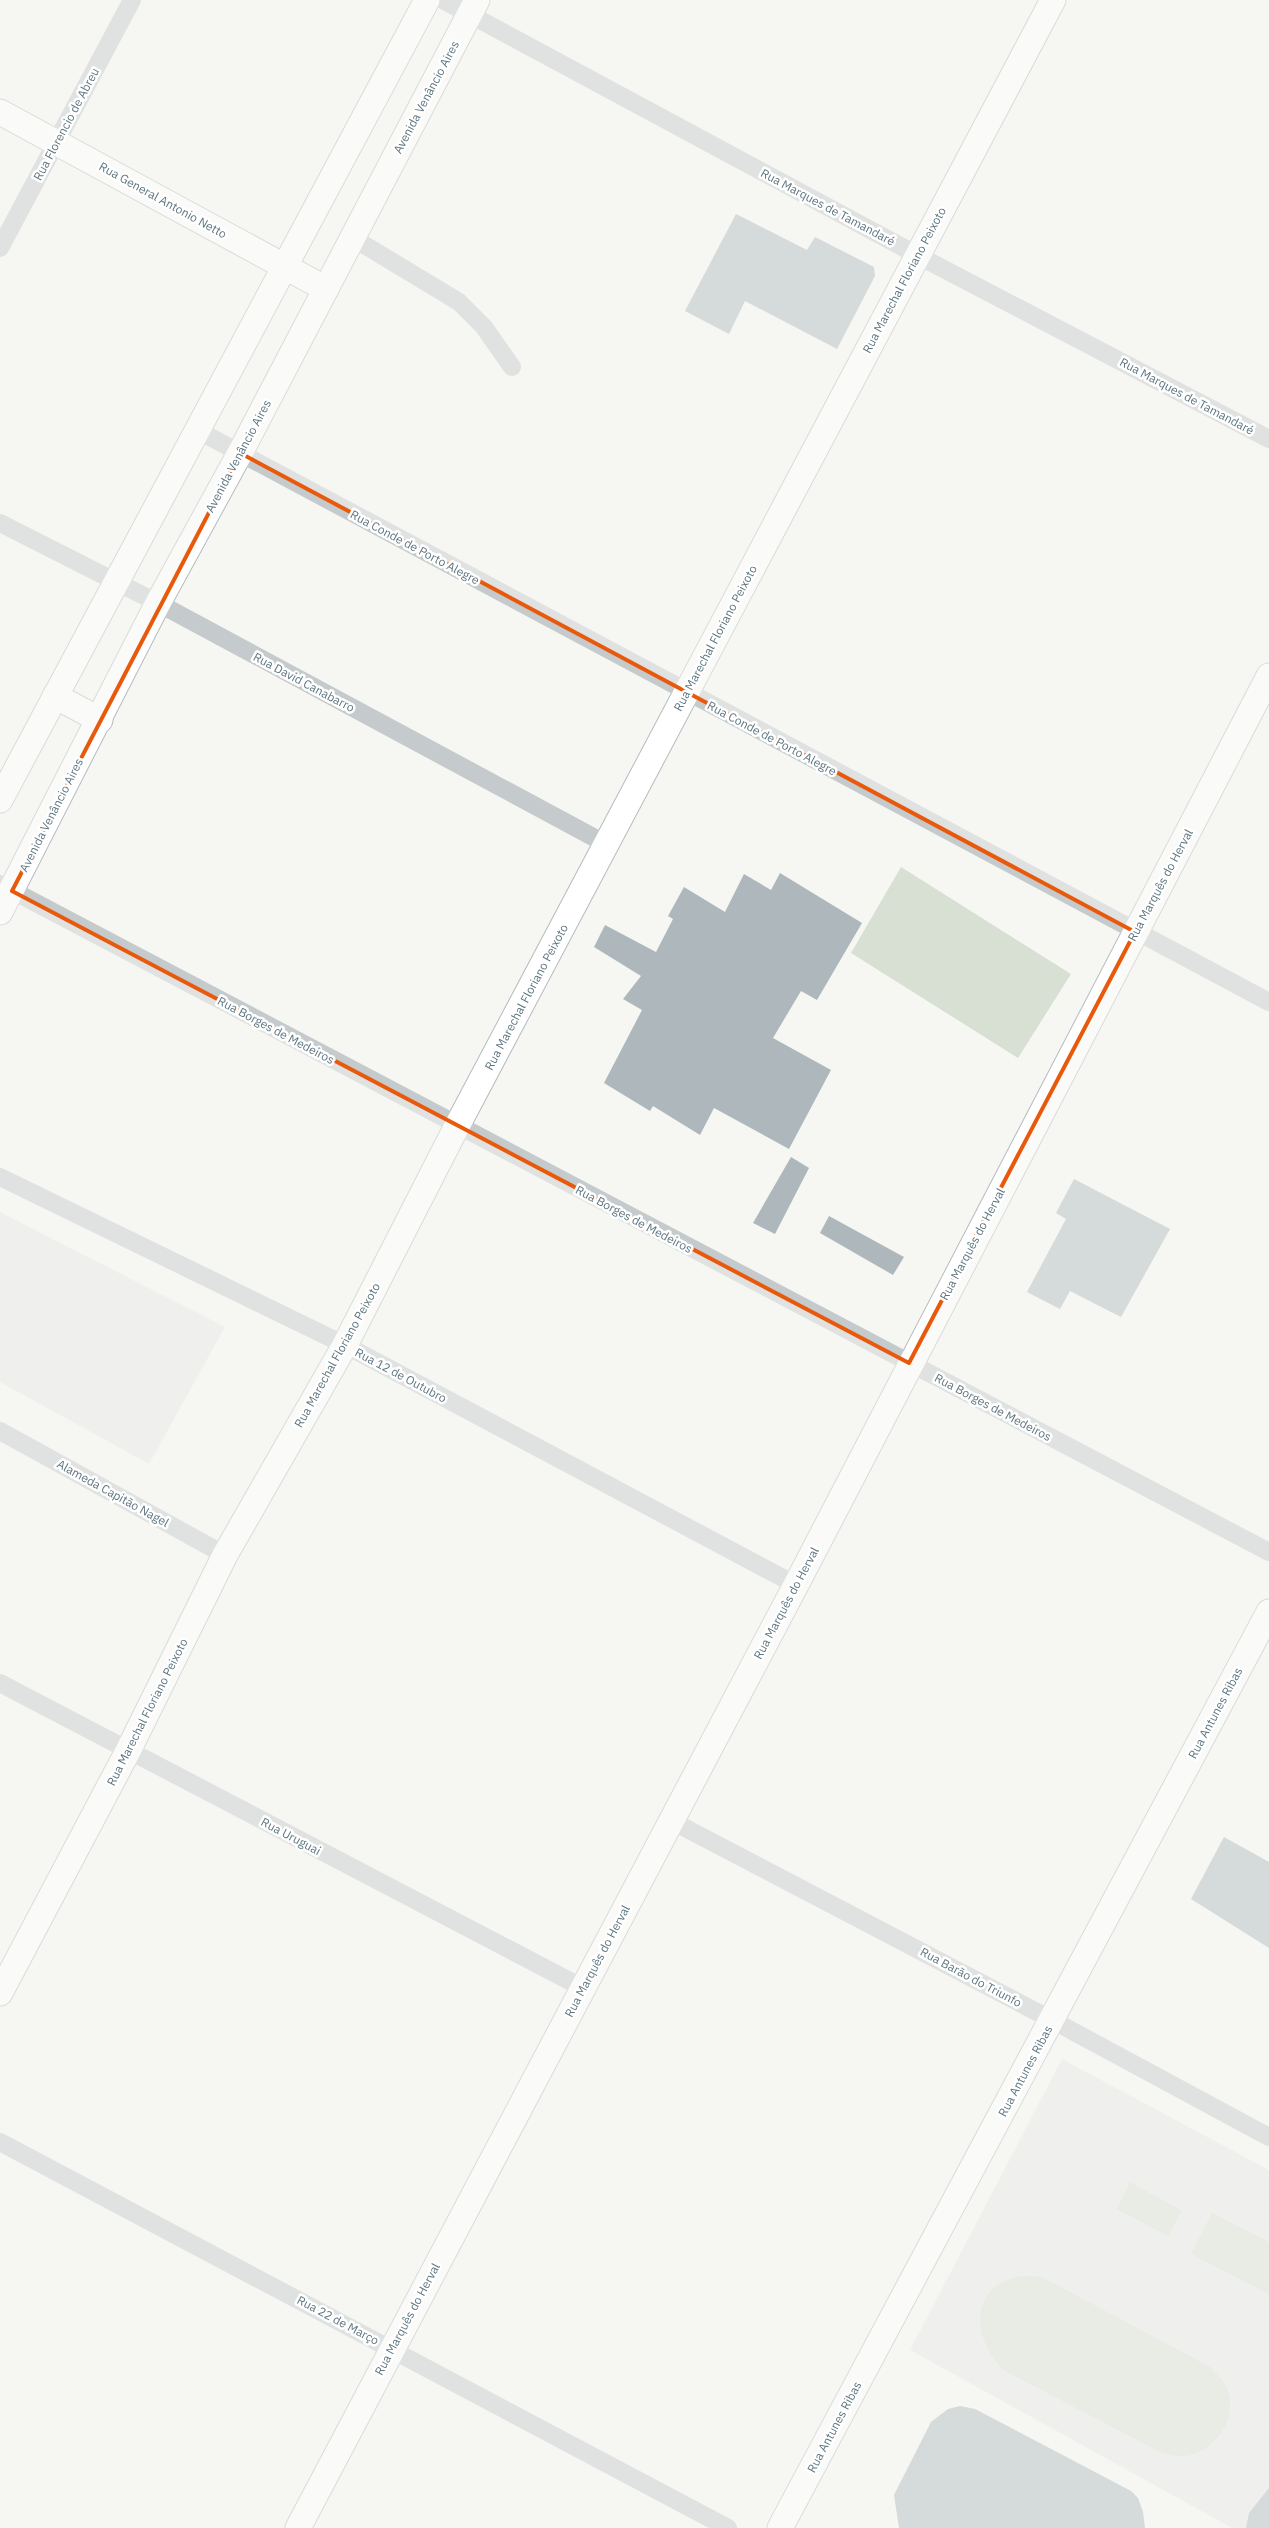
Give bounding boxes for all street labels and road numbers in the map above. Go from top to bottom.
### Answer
street label: Avenida Venâncio Aires [390,38,462,156]
street label: Rua Florencio de Abreu [30,65,102,183]
street label: Rua General Antonio Netto [97,159,230,242]
street label: Rua Marques de Tamandaré [758,165,898,249]
street label: Rua Marechal Floriano Peixoto [859,204,949,356]
street label: Rua Marques de Tamandaré [1117,354,1257,438]
street label: Avenida Venâncio Aires [202,397,274,515]
street label: Rua Conde de Porto Alegre [348,507,483,588]
street label: Rua Marechal Floriano Peixoto [670,562,760,714]
street label: Rua David Canabarro [251,649,358,715]
street label: Rua Conde de Porto Alegre [705,698,840,779]
street label: Avenida Venâncio Aires [16,756,86,874]
street label: Rua Marquês do Herval [1124,826,1196,944]
street label: Rua Marechal Floriano Peixoto [481,921,571,1073]
street label: Rua Borges de Medeiros [215,993,337,1067]
street label: Rua Borges de Medeiros [573,1182,695,1256]
street label: Rua Marquês do Herval [936,1185,1008,1303]
street label: Rua Marechal Floriano Peixoto [291,1280,383,1430]
street label: Rua 12 de Outubro [353,1345,450,1406]
street label: Rua Borges de Medeiros [932,1370,1054,1444]
street label: Alameda Capitão Nagel [54,1456,172,1530]
street label: Rua Marquês do Herval [750,1544,822,1662]
street label: Rua Marechal Floriano Peixoto [103,1636,191,1788]
street label: Rua Antunes Ribas [1185,1665,1245,1761]
street label: Rua Uruguai [259,1814,323,1858]
street label: Rua Marquês do Herval [561,1902,633,2020]
street label: Rua Barão do Triunfo [918,1944,1025,2010]
street label: Rua Antunes Ribas [995,2023,1055,2119]
street label: Rua Marquês do Herval [371,2260,443,2378]
street label: Rua 22 de Março [295,2292,382,2348]
street label: Rua Antunes Ribas [804,2379,864,2475]

